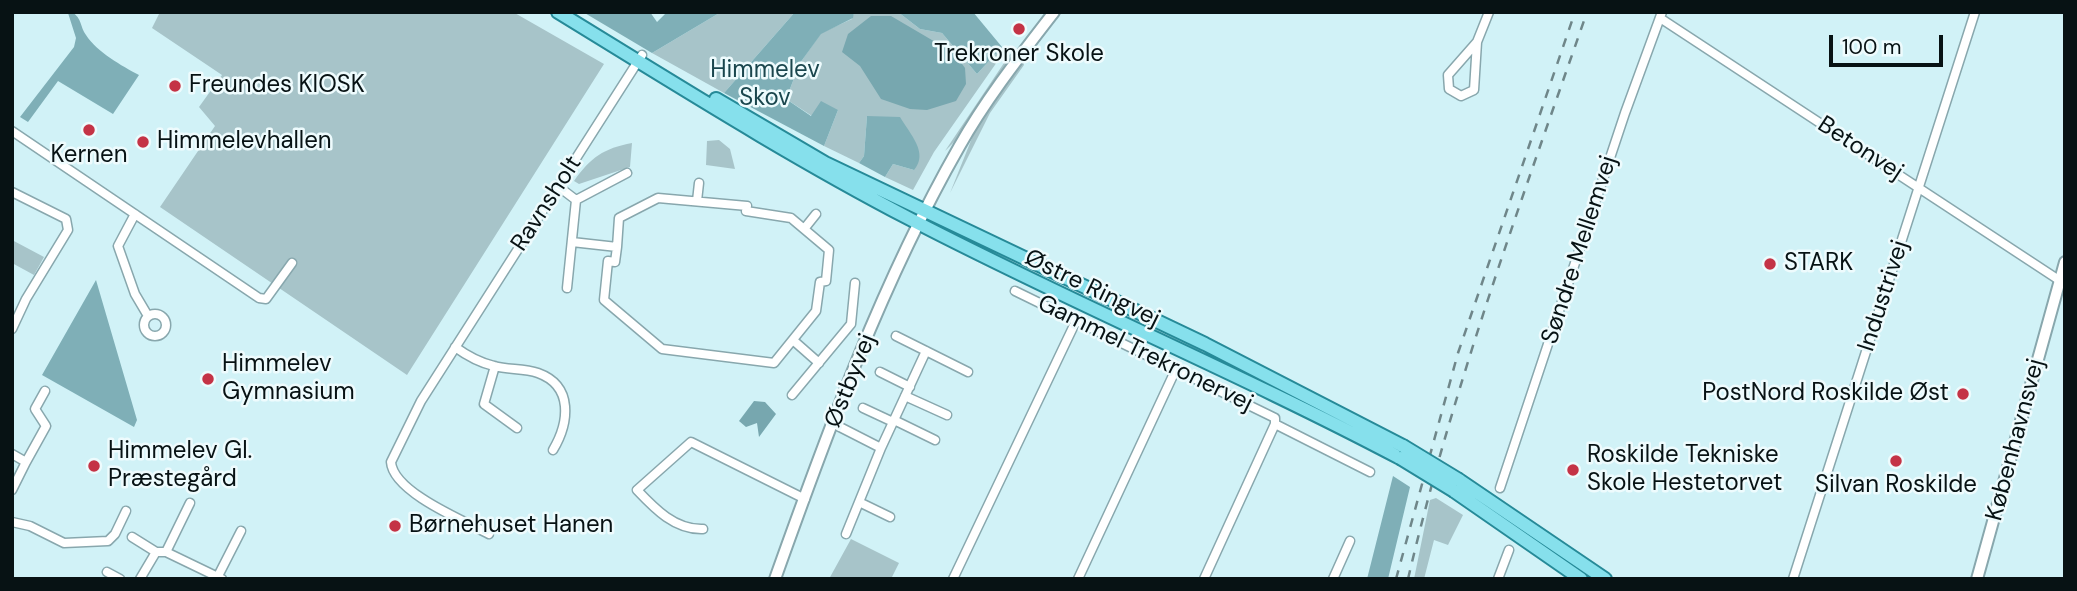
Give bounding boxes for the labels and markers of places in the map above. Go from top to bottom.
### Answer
marker: Trekroner Skole [1011,21,1027,37]
place label: Trekroner Skole [934,41,1104,69]
place label: Freundes KIOSK [189,72,365,100]
marker: Freundes KIOSK [167,78,183,94]
marker: Kernen [81,122,97,138]
place label: Himmelevhallen [157,128,332,156]
marker: Himmelevhallen [135,134,151,150]
place label: Kernen [51,142,127,170]
place label: STARK [1784,250,1853,278]
marker: STARK [1762,256,1778,272]
place label: Himmelev Gymnasium [222,351,355,407]
marker: Himmelev Gymnasium [200,371,216,387]
place label: PostNord Roskilde Øst [1702,380,1949,408]
marker: PostNord Roskilde Øst [1955,386,1971,402]
place label: Himmelev Gl. Præstegård [108,438,252,494]
place label: Roskilde Tekniske Skole Hestetorvet [1587,442,1782,498]
marker: Silvan Roskilde [1888,453,1904,469]
marker: Himmelev Gl. Præstegård [86,458,102,474]
marker: Roskilde Tekniske Skole Hestetorvet [1565,462,1581,478]
place label: Silvan Roskilde [1815,472,1977,500]
place label: Børnehuset Hanen [409,512,613,540]
marker: Børnehuset Hanen [387,518,403,534]

